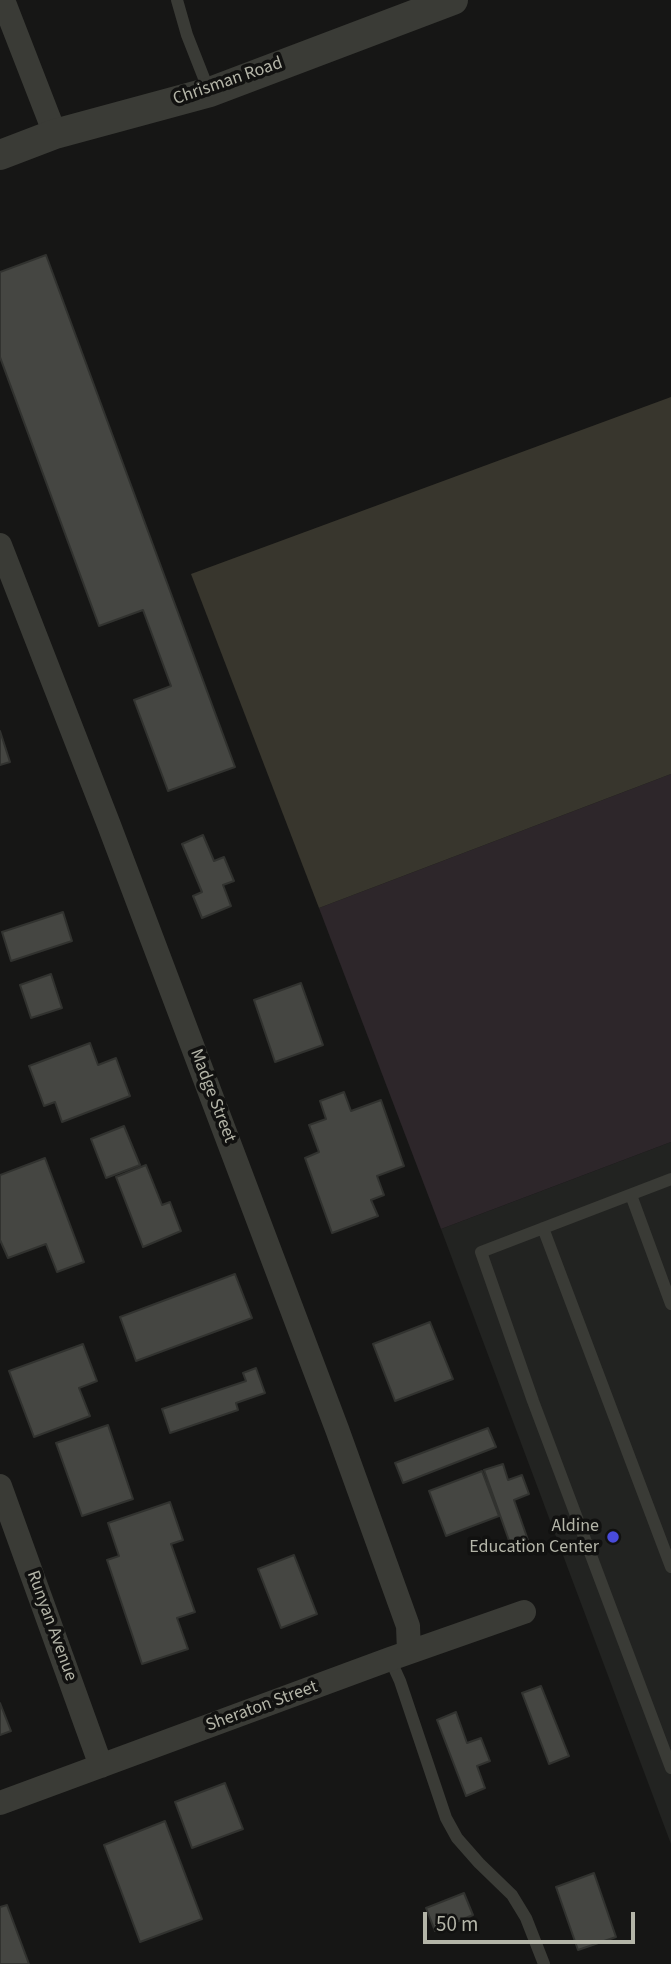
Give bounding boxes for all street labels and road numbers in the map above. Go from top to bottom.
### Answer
street label: Chrisman Road [170,53,286,111]
street label: Madge Street [184,1046,240,1146]
street label: Runyan Avenue [21,1568,81,1684]
street label: Sheraton Street [203,1677,321,1737]

